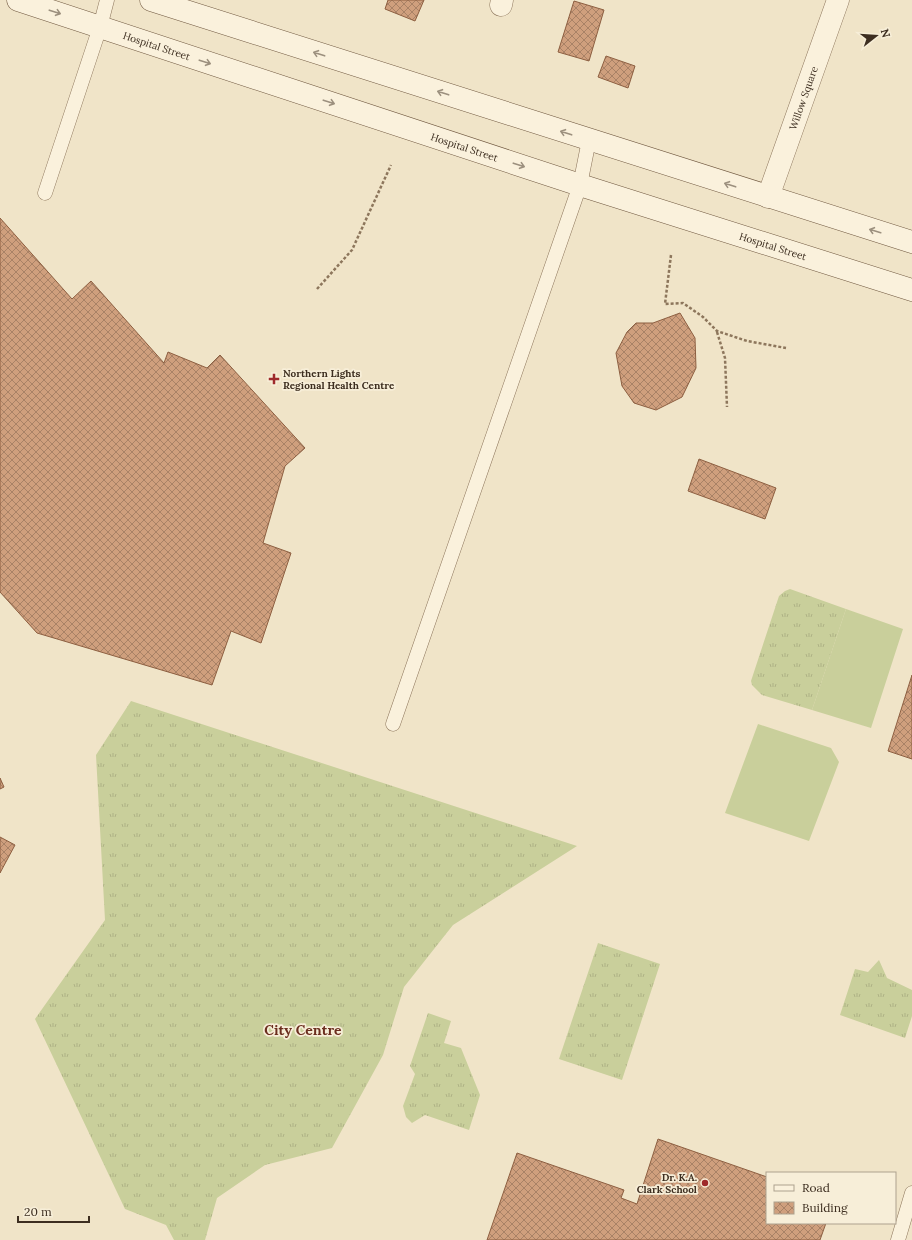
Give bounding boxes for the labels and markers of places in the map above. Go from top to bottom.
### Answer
place label: Northern Lights Regional Health Centre [283,367,395,392]
marker: Northern Lights Regional Health Centre [268,373,280,385]
place label: Dr. K.A. Clark School [637,1171,697,1196]
marker: Dr. K.A. Clark School [700,1178,710,1188]

